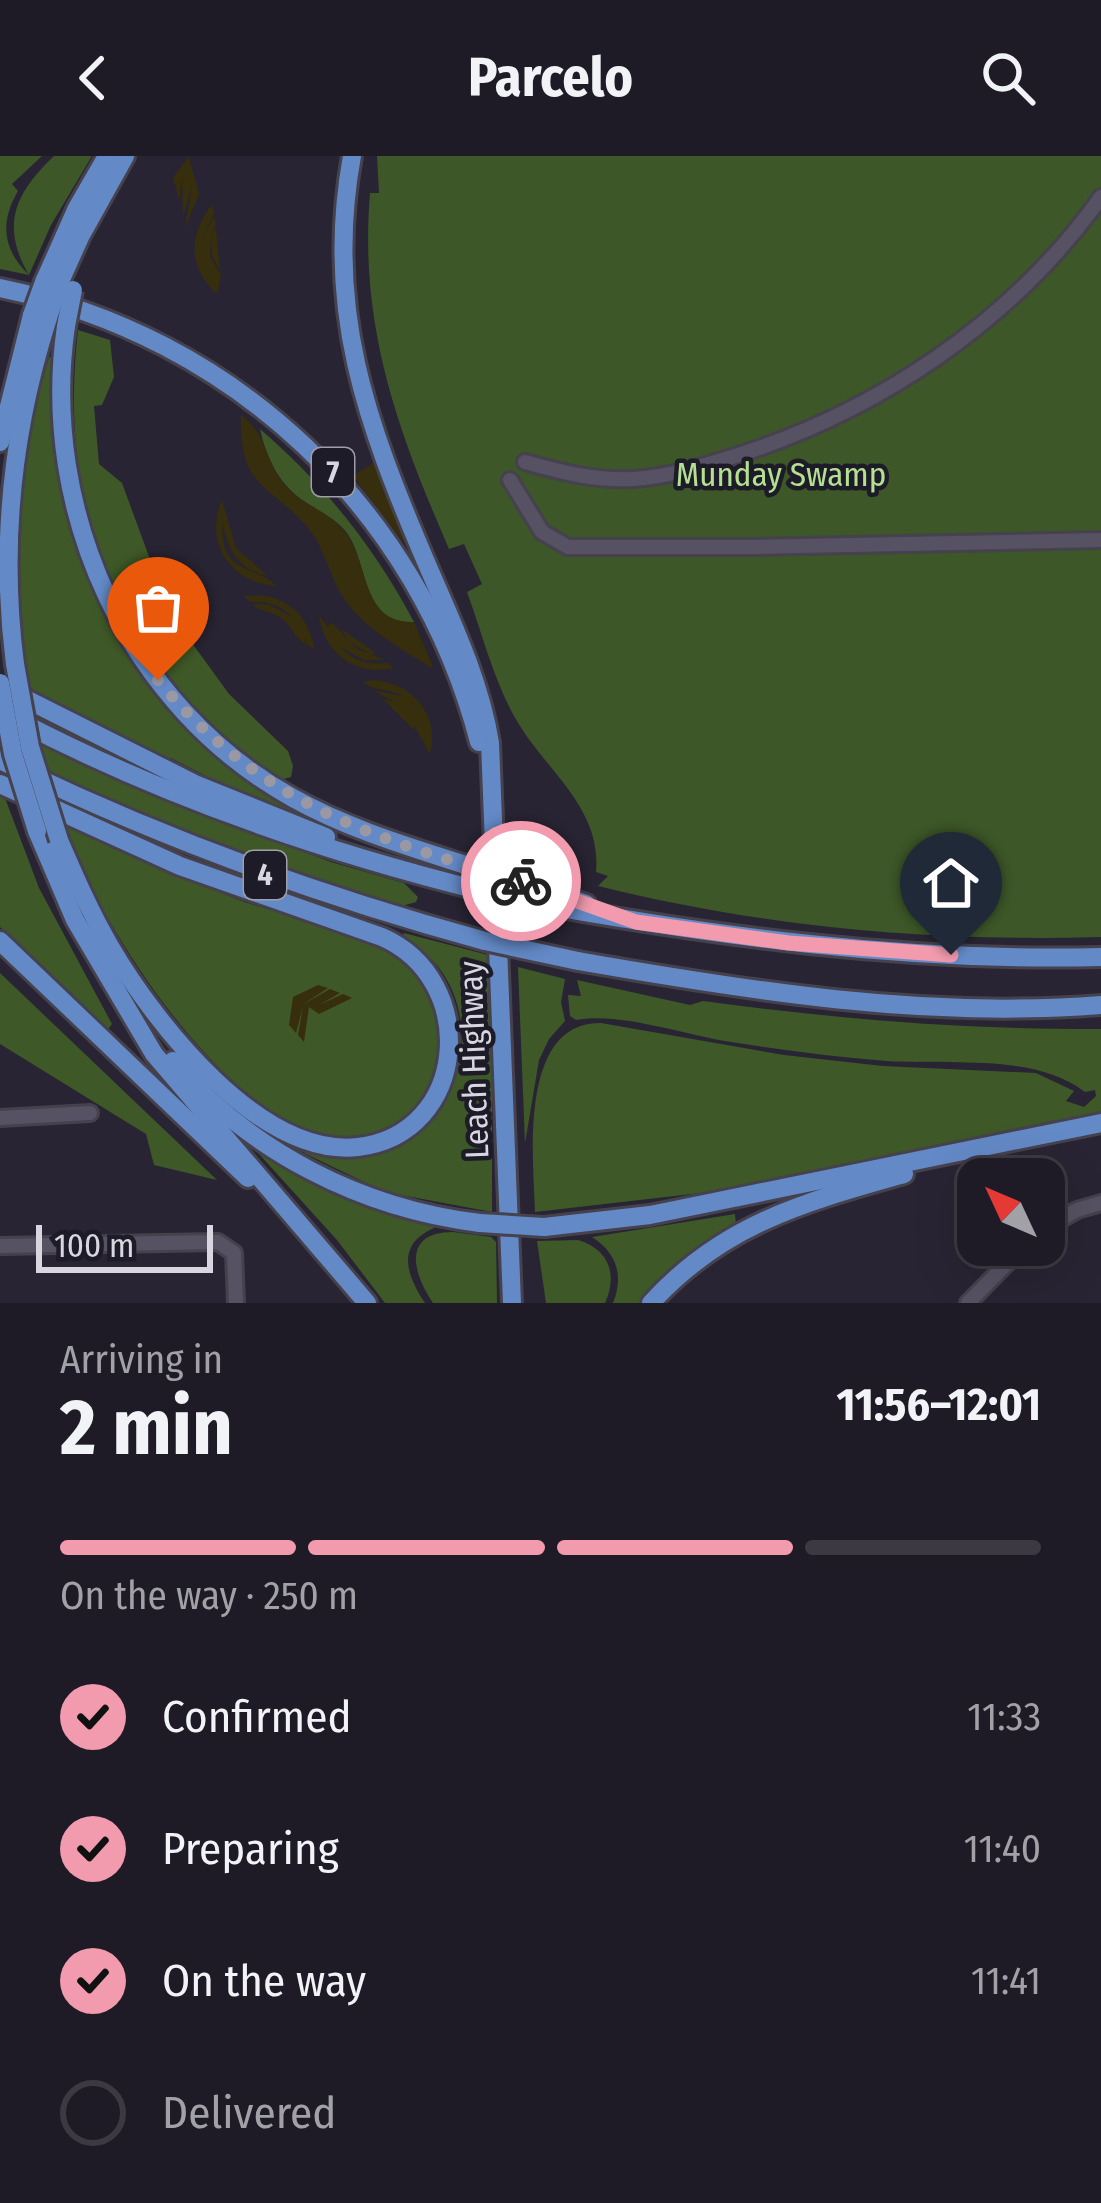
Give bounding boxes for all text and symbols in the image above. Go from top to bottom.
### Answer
icon: back [60,45,126,111]
icon: search [975,45,1041,111]
text: Parcelo [468,46,633,110]
road number: 7 [312,448,354,496]
park label: Munday Swamp [676,455,886,495]
pin [107,557,209,680]
icon: bag [125,575,191,641]
courier [461,821,581,941]
pin [900,832,1002,955]
icon: bike [488,848,554,914]
icon: home [918,850,984,916]
road number: 4 [244,851,286,899]
street label: Leach Highway [451,960,497,1160]
north arrow [957,1158,1065,1266]
map controls [957,1158,1065,1266]
scale bar [36,1219,213,1272]
text: 100 m [54,1226,134,1266]
text: Arriving in [60,1337,223,1383]
text: 11:56–12:01 [836,1378,1041,1432]
text: 2 min [60,1381,233,1475]
text: On the way · 250 m [60,1573,358,1619]
icon: check [60,1684,126,1750]
text: Confirmed [162,1690,352,1744]
text: 11:33 [967,1694,1041,1740]
icon: check [60,1816,126,1882]
text: Preparing [162,1822,339,1876]
text: 11:40 [964,1826,1041,1872]
icon: check [60,1948,126,2014]
text: On the way [162,1954,366,2008]
text: 11:41 [971,1958,1041,2004]
text: Delivered [162,2086,336,2140]

